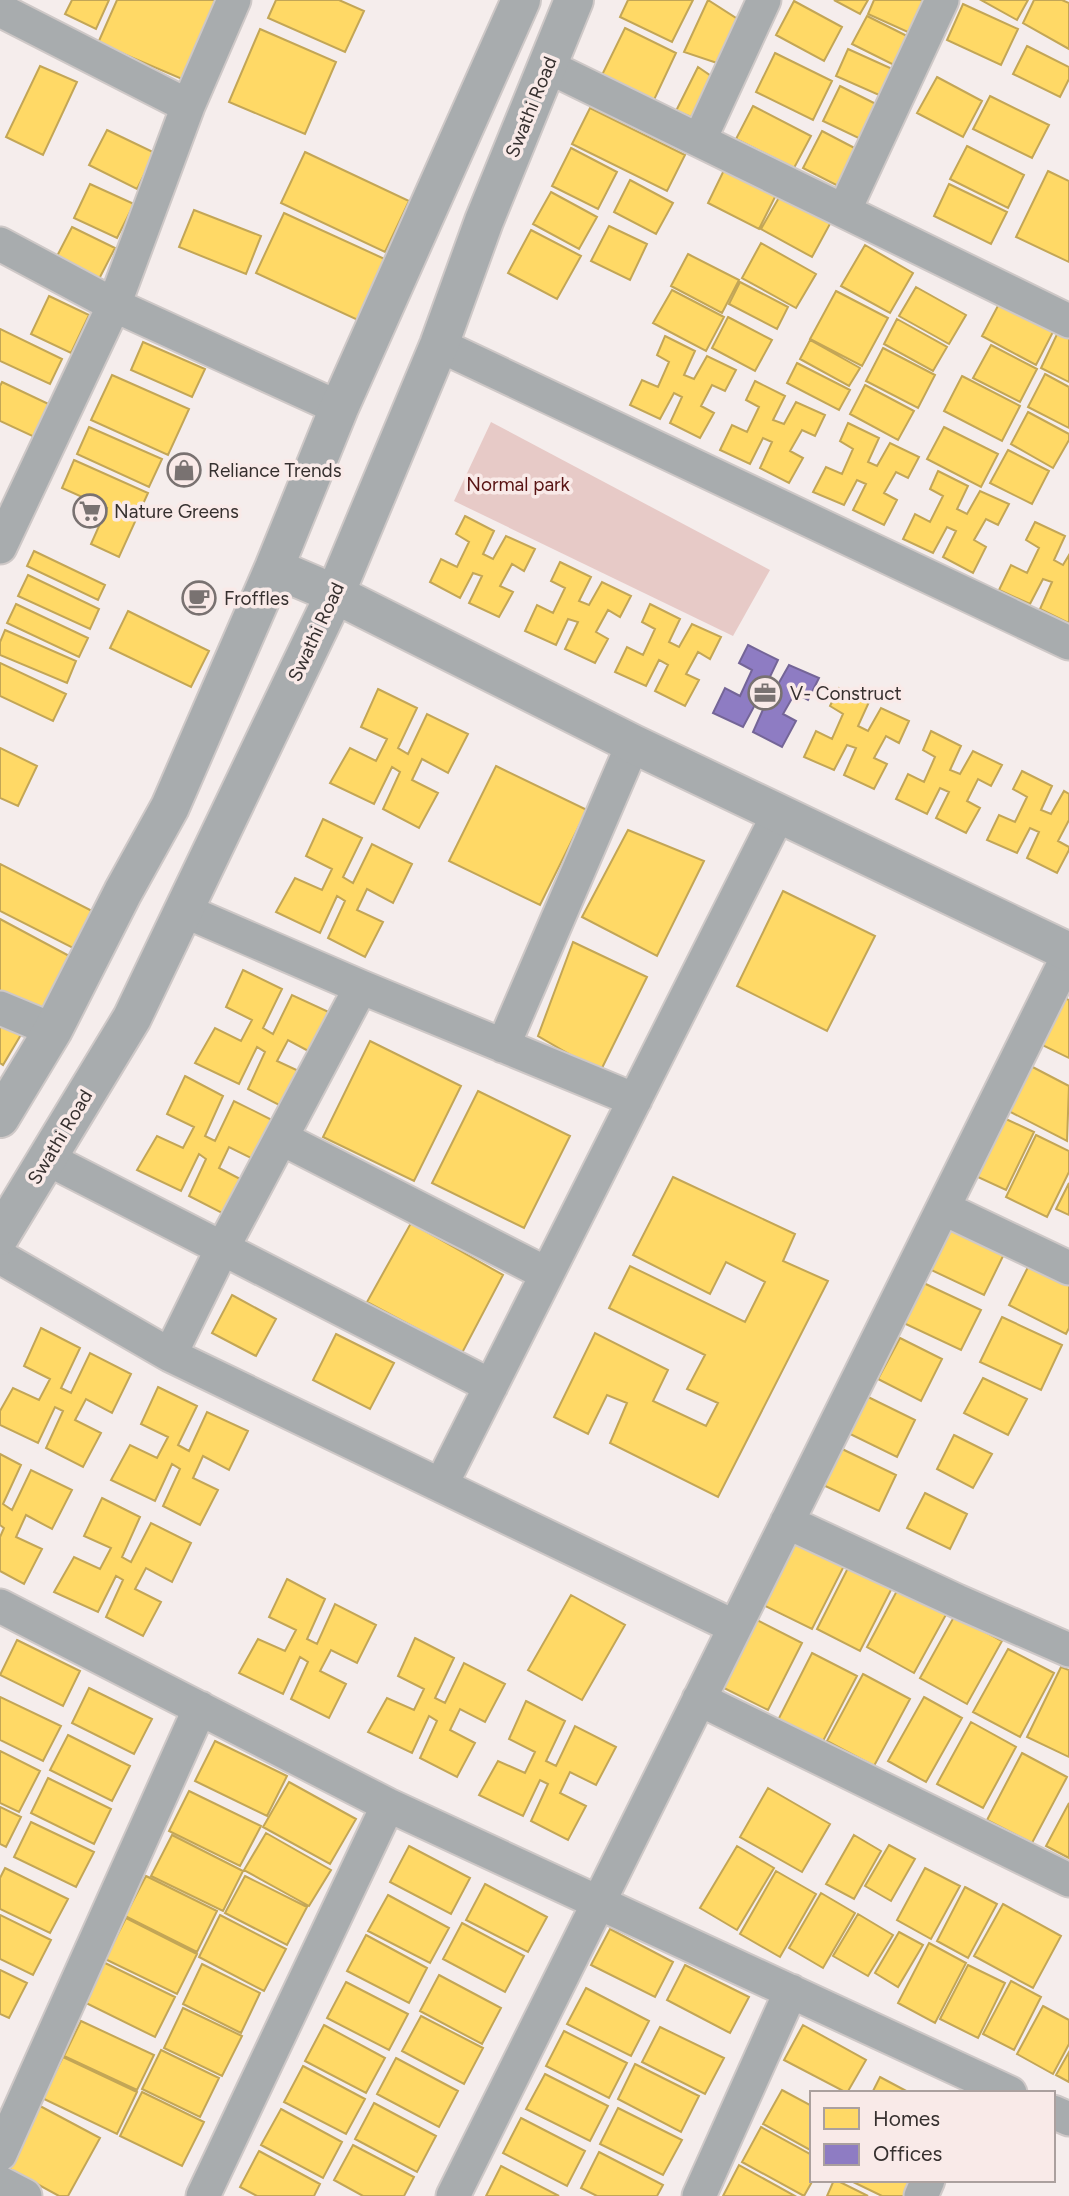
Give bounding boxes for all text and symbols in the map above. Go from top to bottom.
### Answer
street label: Swathi Road [500,53,562,161]
shop icon: Reliance Trends [165,451,203,489]
place label: Reliance Trends [208,459,342,482]
park label: Normal park [466,473,571,496]
supermarket icon: Nature Greens [71,492,109,530]
place label: Nature Greens [114,500,239,523]
cafe icon: Froffles [180,579,218,617]
street label: Swathi Road [283,579,349,685]
place label: Froffles [224,587,289,610]
office icon: V- Construct [746,674,784,712]
place label: V- Construct [790,682,902,705]
street label: Swathi Road [23,1085,97,1189]
legend [810,2091,1055,2182]
text: Homes [873,2106,940,2131]
text: Offices [873,2141,942,2166]

